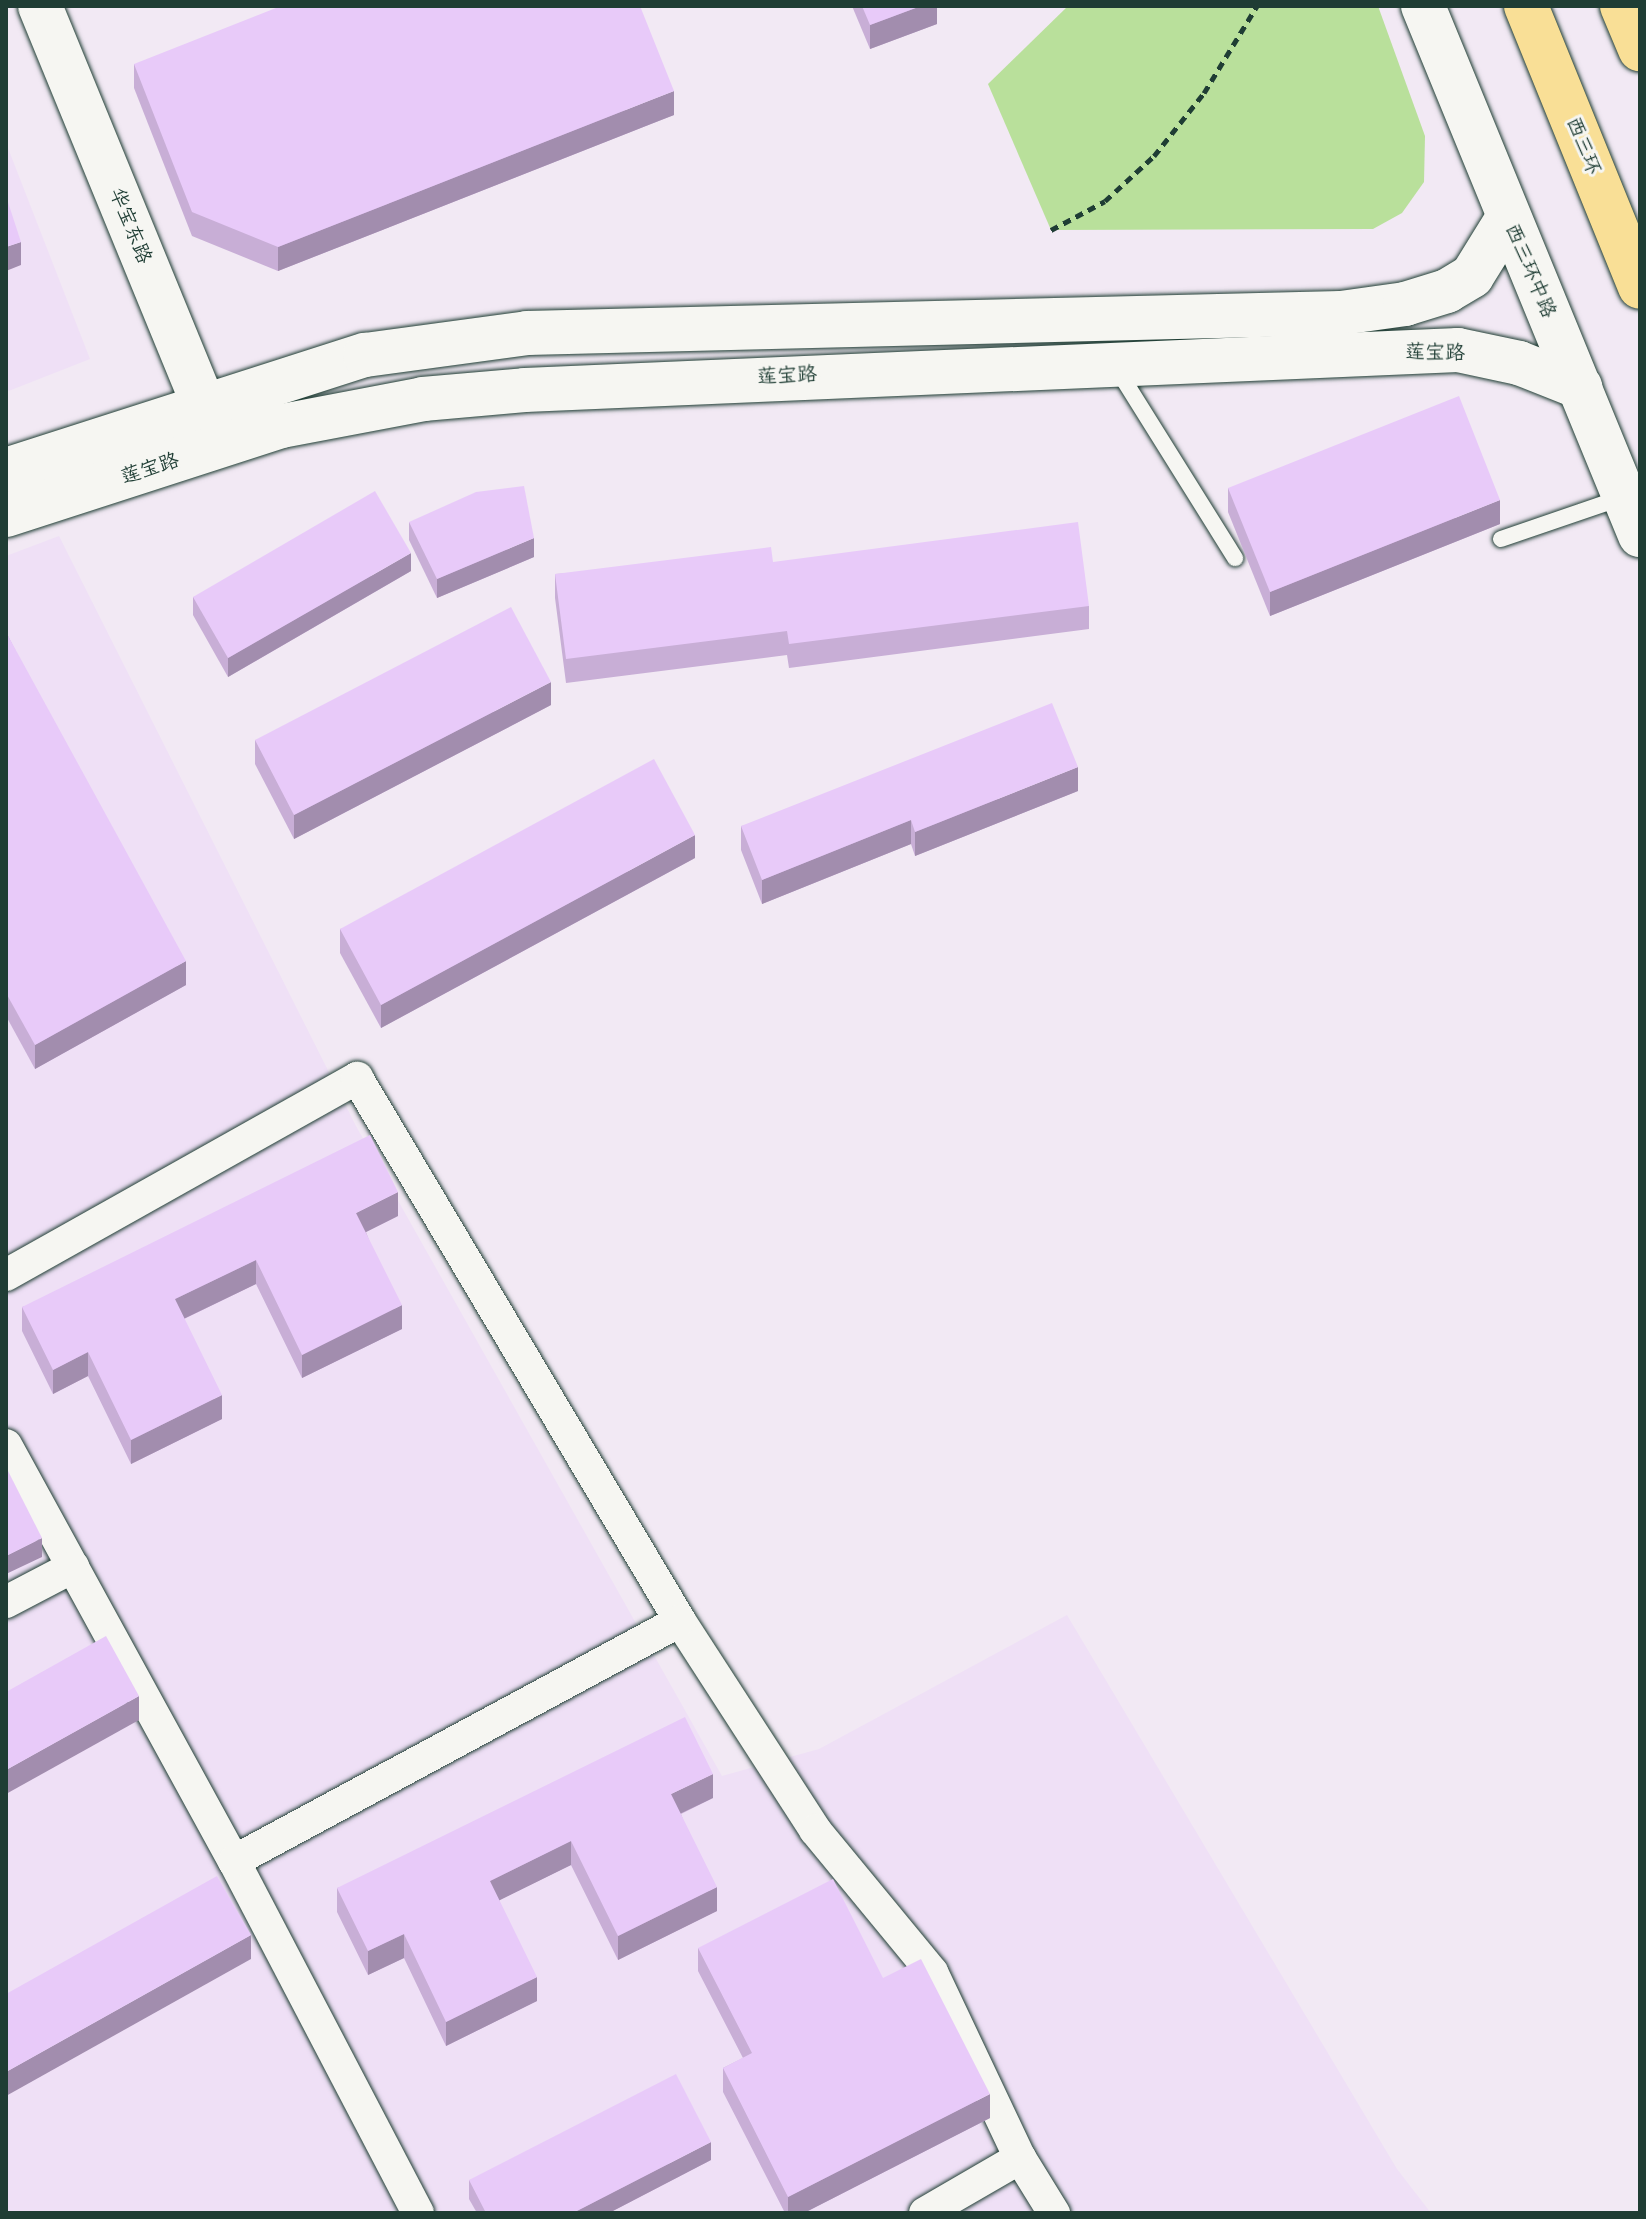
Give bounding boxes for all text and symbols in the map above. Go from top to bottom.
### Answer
street label: 西三环 [1561,114,1605,178]
street label: 华宝东路 [104,184,156,268]
street label: 西三环中路 [1499,220,1561,322]
street label: 莲宝路 [1405,340,1465,366]
street label: 莲宝路 [756,362,818,390]
street label: 莲宝路 [118,448,182,490]

